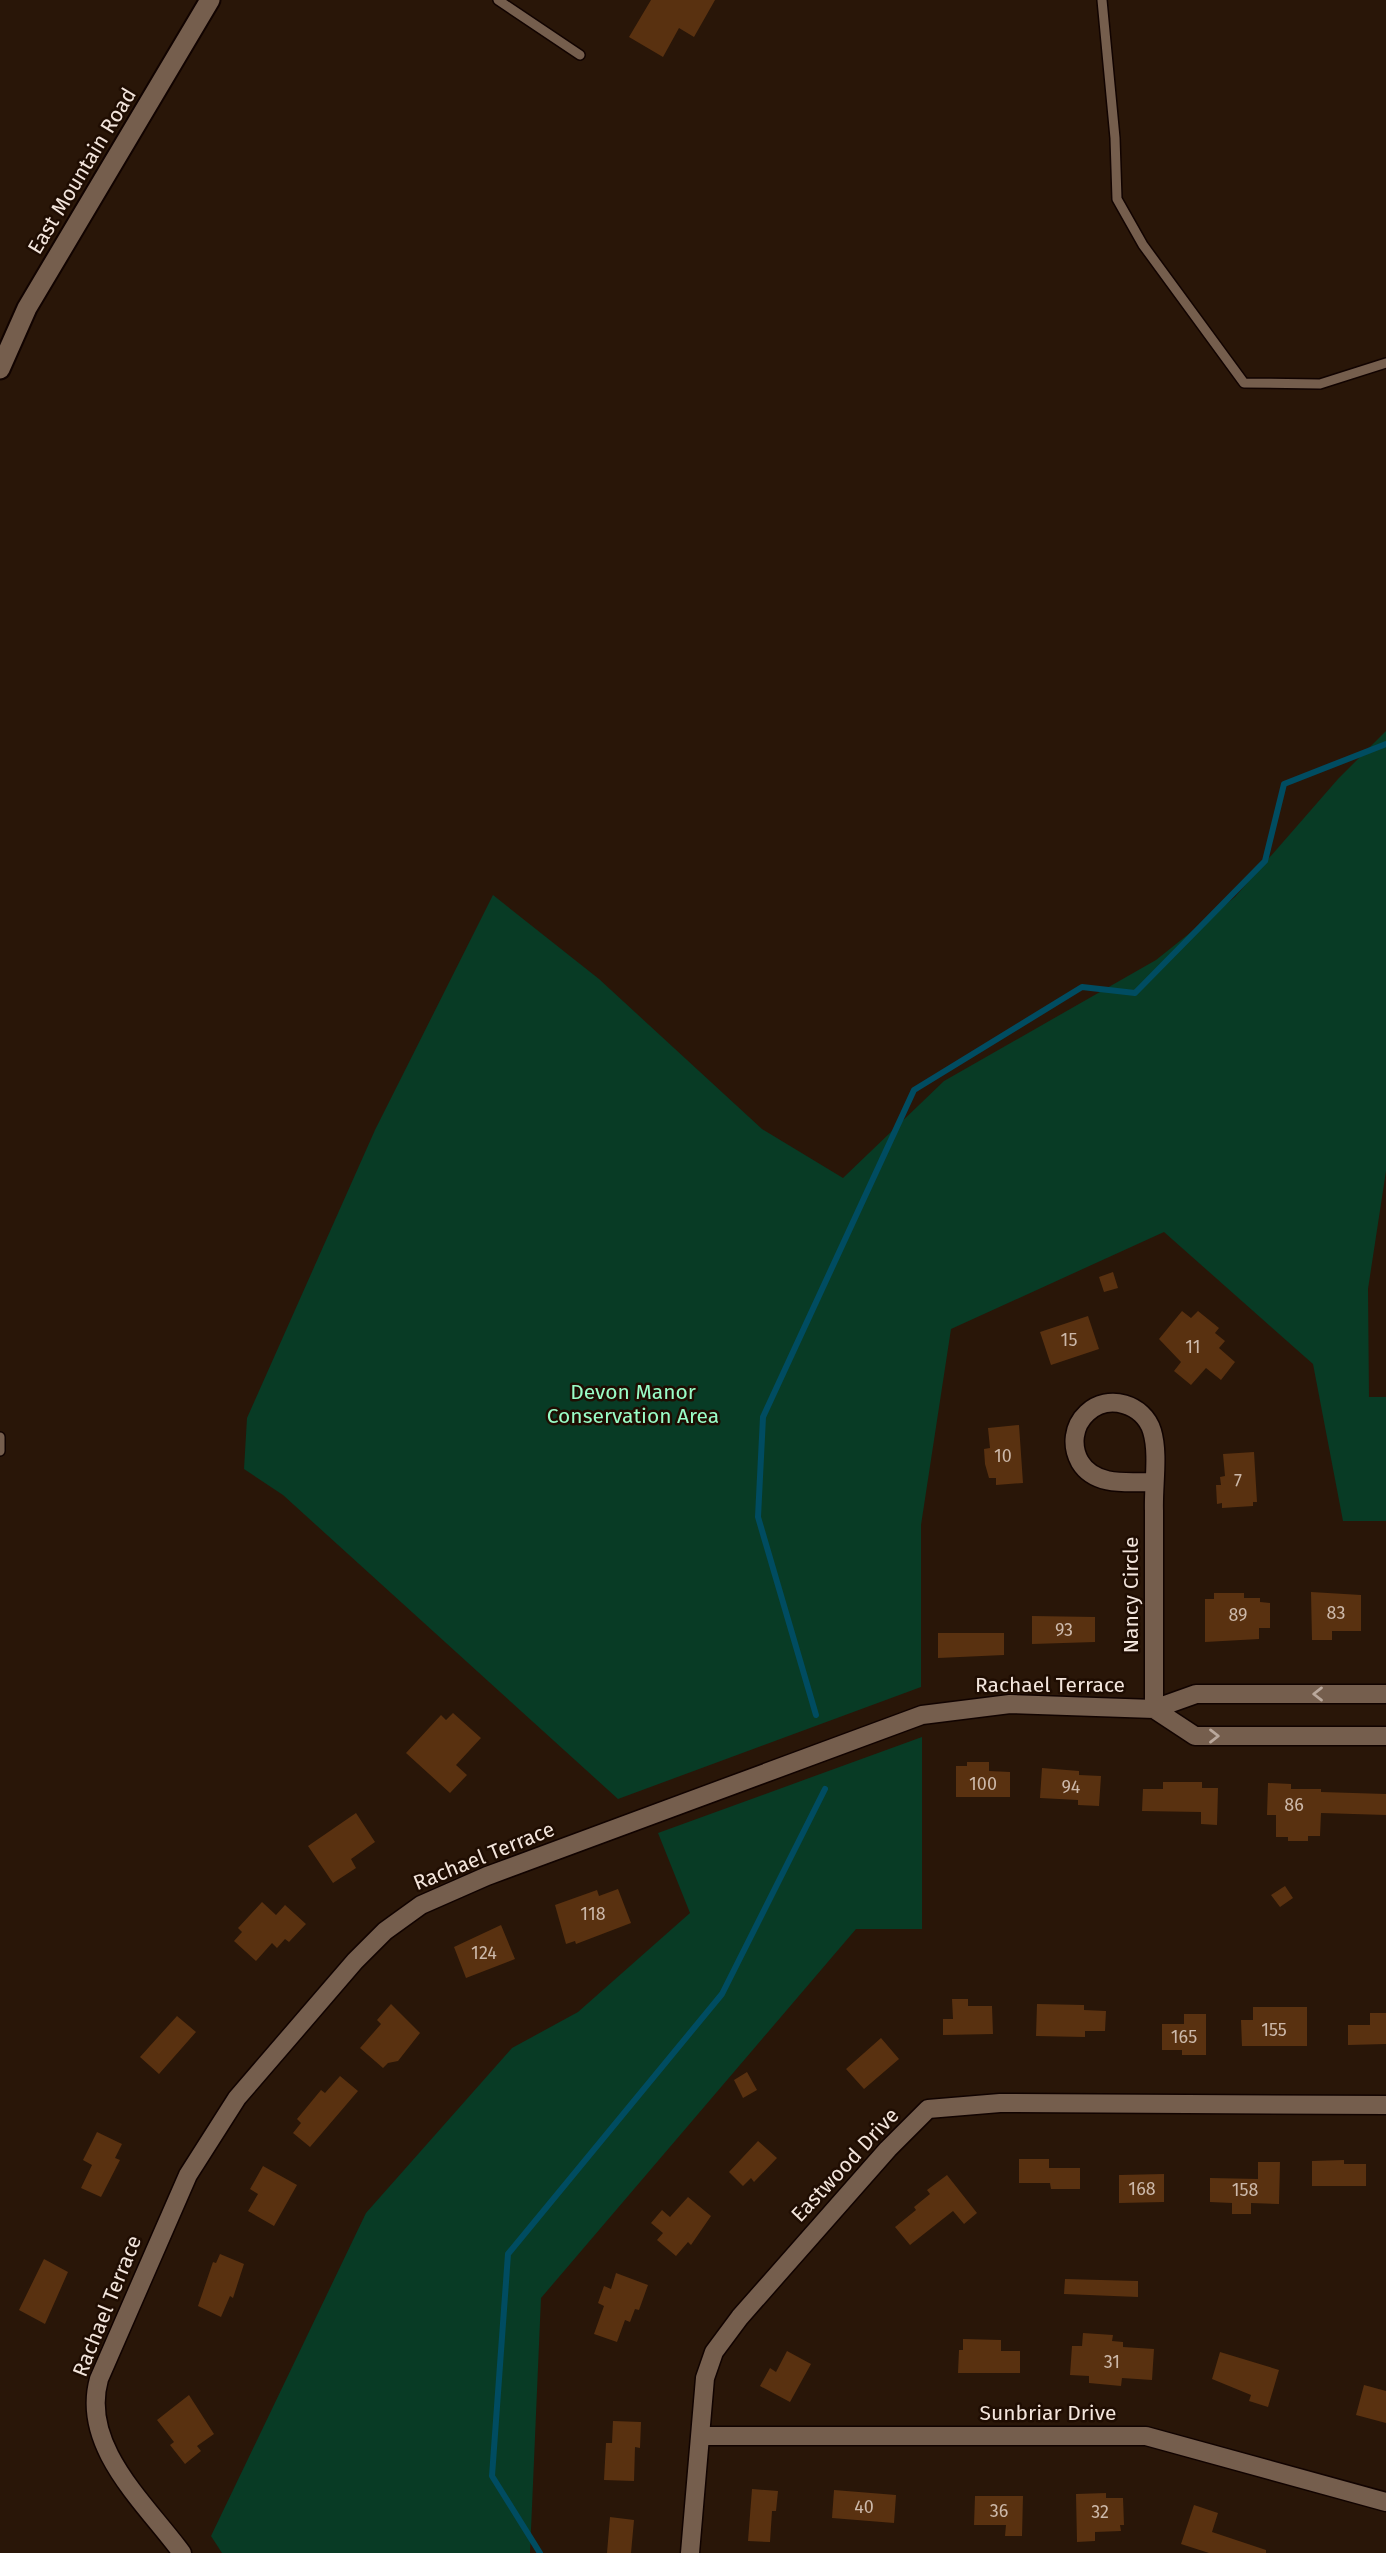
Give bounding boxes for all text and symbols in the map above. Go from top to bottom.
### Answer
street label: East Mountain Road [22,83,142,259]
house number: 15 [1061,1329,1077,1351]
house number: 11 [1185,1336,1201,1358]
park label: Devon Manor Conservation Area [547,1379,719,1429]
house number: 10 [994,1445,1012,1467]
house number: 7 [1234,1470,1242,1492]
street label: Nancy Circle [1118,1537,1144,1653]
house number: 83 [1327,1602,1345,1624]
house number: 89 [1228,1604,1248,1626]
house number: 93 [1055,1619,1073,1641]
street label: Rachael Terrace [975,1672,1125,1698]
one-way arrow [1312,1686,1323,1702]
one-way arrow [1209,1728,1220,1744]
house number: 100 [969,1773,997,1795]
house number: 94 [1062,1776,1081,1798]
house number: 86 [1284,1794,1304,1816]
street label: Rachael Terrace [410,1816,558,1896]
house number: 118 [580,1903,606,1925]
house number: 124 [471,1942,497,1964]
house number: 155 [1261,2019,1287,2041]
house number: 165 [1171,2026,1197,2048]
street label: Eastwood Drive [786,2103,904,2227]
house number: 168 [1128,2178,1156,2200]
house number: 158 [1232,2179,1258,2201]
street label: Rachael Terrace [67,2232,147,2380]
house number: 31 [1104,2351,1120,2373]
street label: Sunbriar Drive [980,2400,1116,2426]
house number: 40 [854,2496,874,2518]
house number: 36 [990,2500,1008,2522]
house number: 32 [1091,2501,1109,2523]

